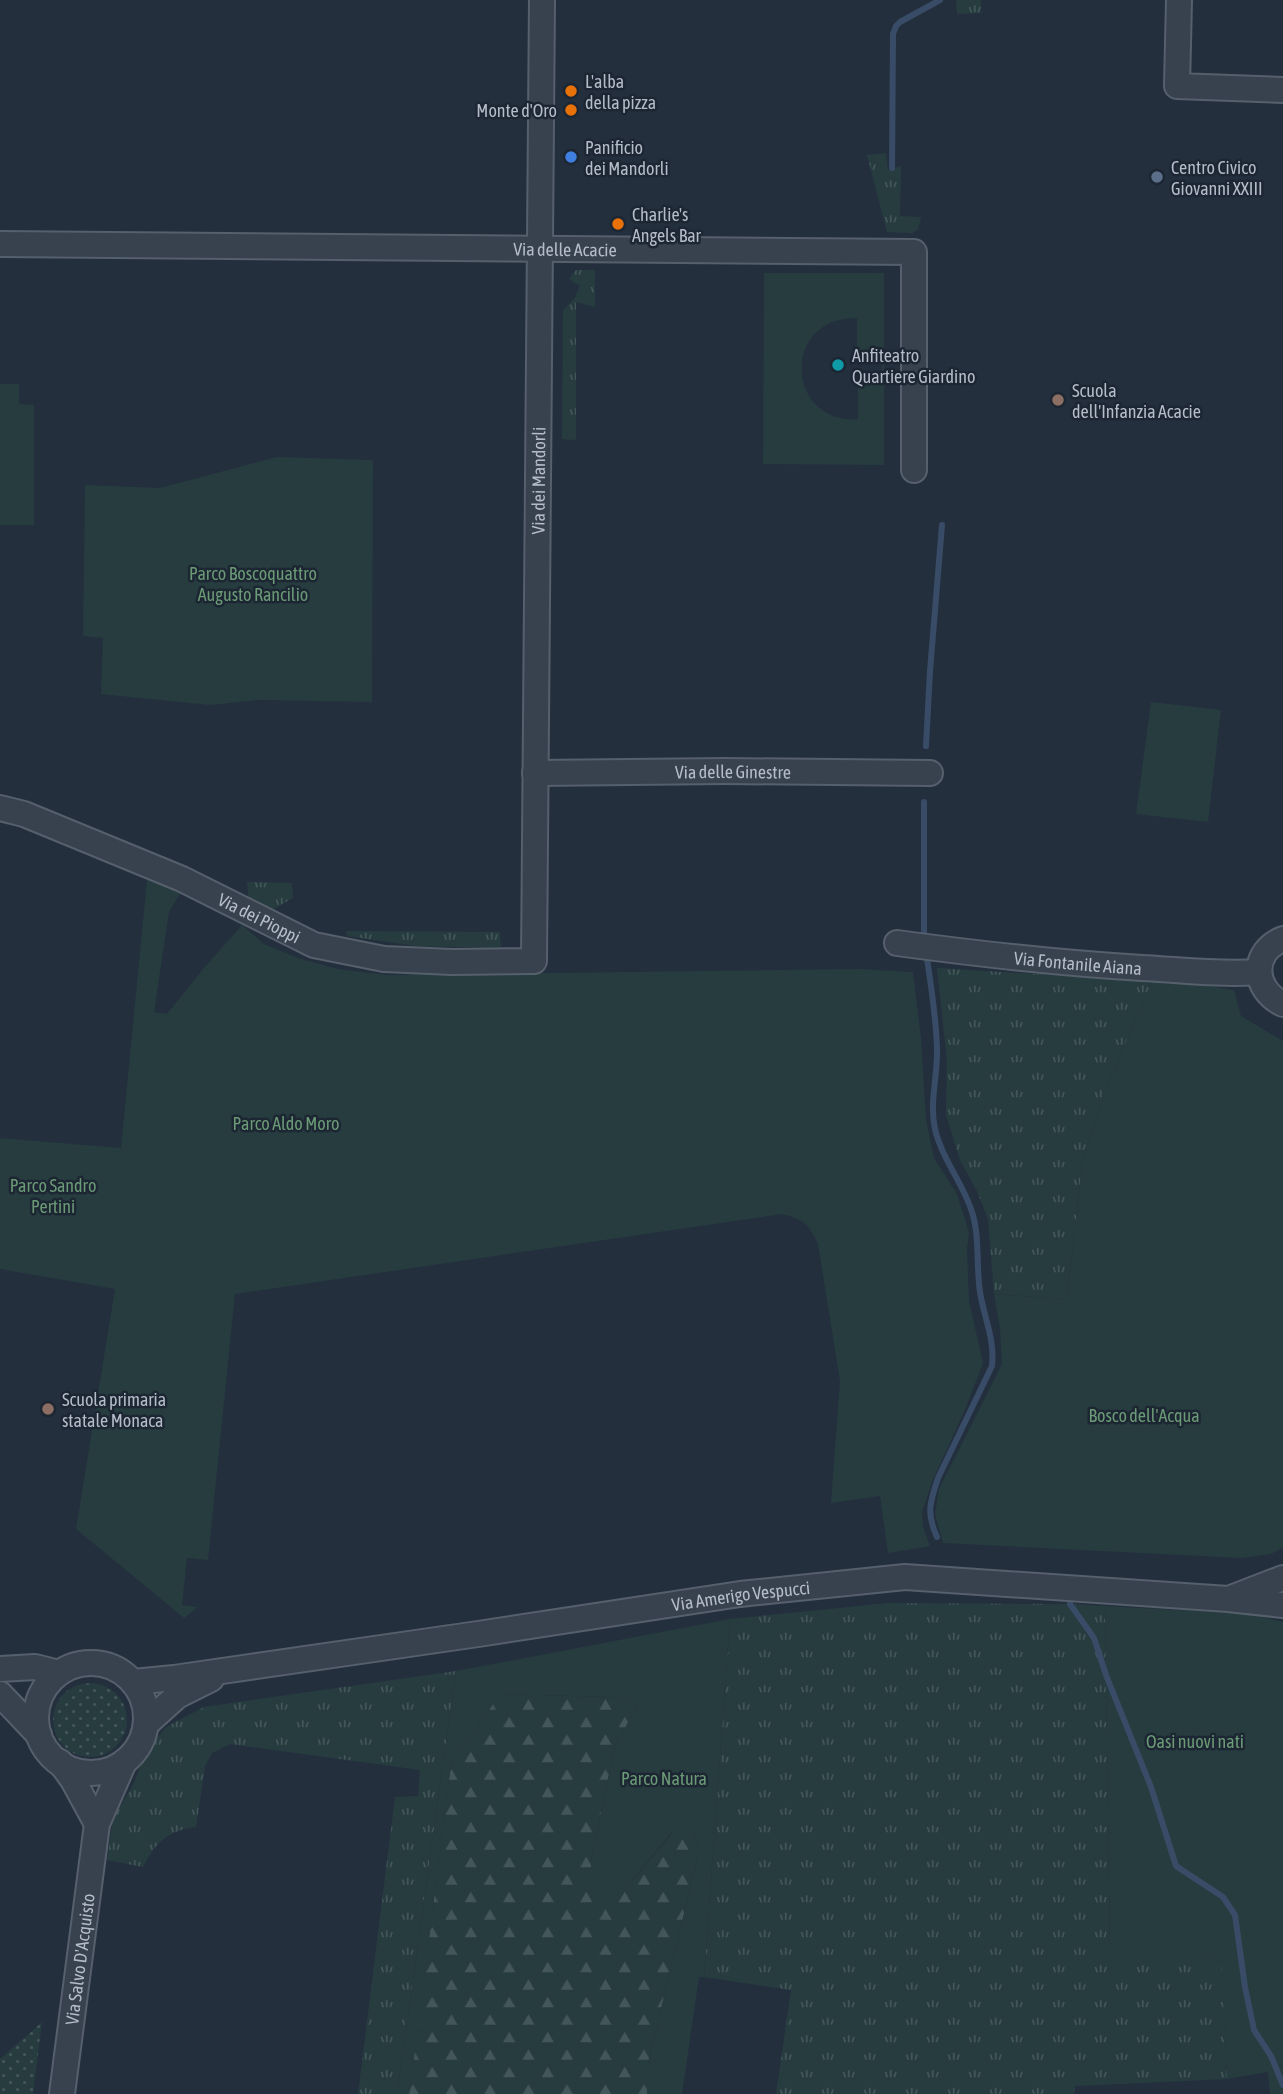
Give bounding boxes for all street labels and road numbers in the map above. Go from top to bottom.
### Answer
street label: Via delle Acacie [513,238,617,260]
street label: Via dei Mandorli [527,427,549,535]
street label: Via delle Ginestre [675,760,791,782]
street label: Via dei Pioppi [215,888,304,947]
street label: Via Fontanile Aiana [1013,947,1142,978]
street label: Via Amerigo Vespucci [670,1576,811,1615]
street label: Via Salvo D'Acquisto [61,1892,98,2026]

